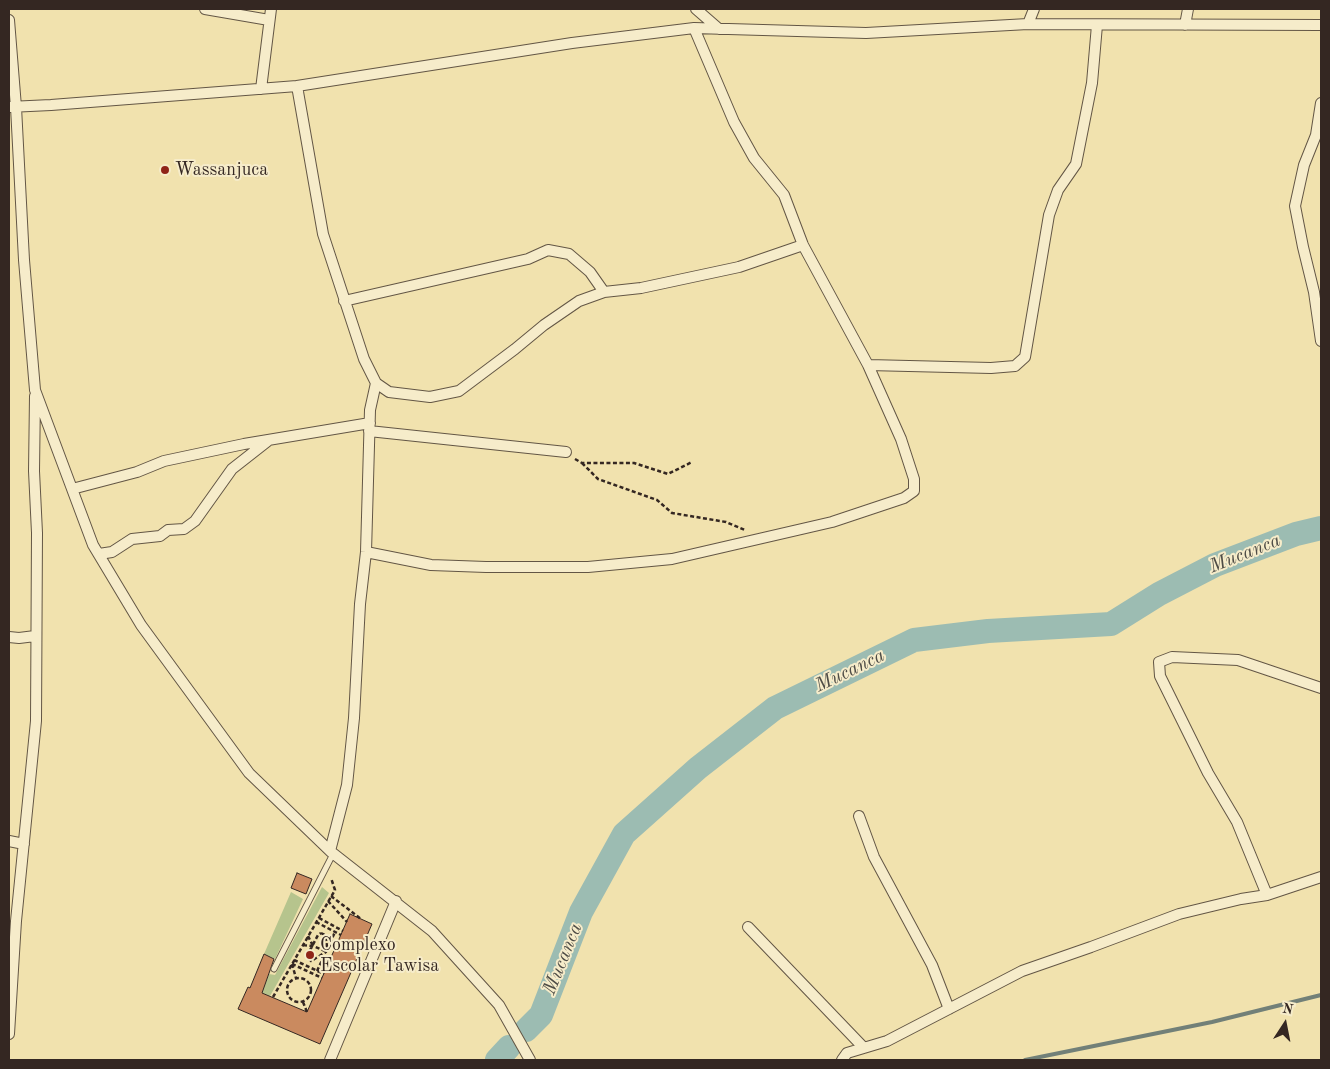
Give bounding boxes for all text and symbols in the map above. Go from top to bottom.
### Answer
place label: Wassanjuca [175,159,268,181]
marker: Wassanjuca [159,164,171,176]
water label: Mucanca [1206,529,1284,579]
water label: Mucanca [811,644,889,698]
water label: Mucanca [538,920,588,998]
place label: Complexo Escolar Tawisa [320,934,439,976]
marker: Complexo Escolar Tawisa [304,949,316,961]
north arrow [1260,999,1310,1049]
text: N [1281,1001,1294,1017]

